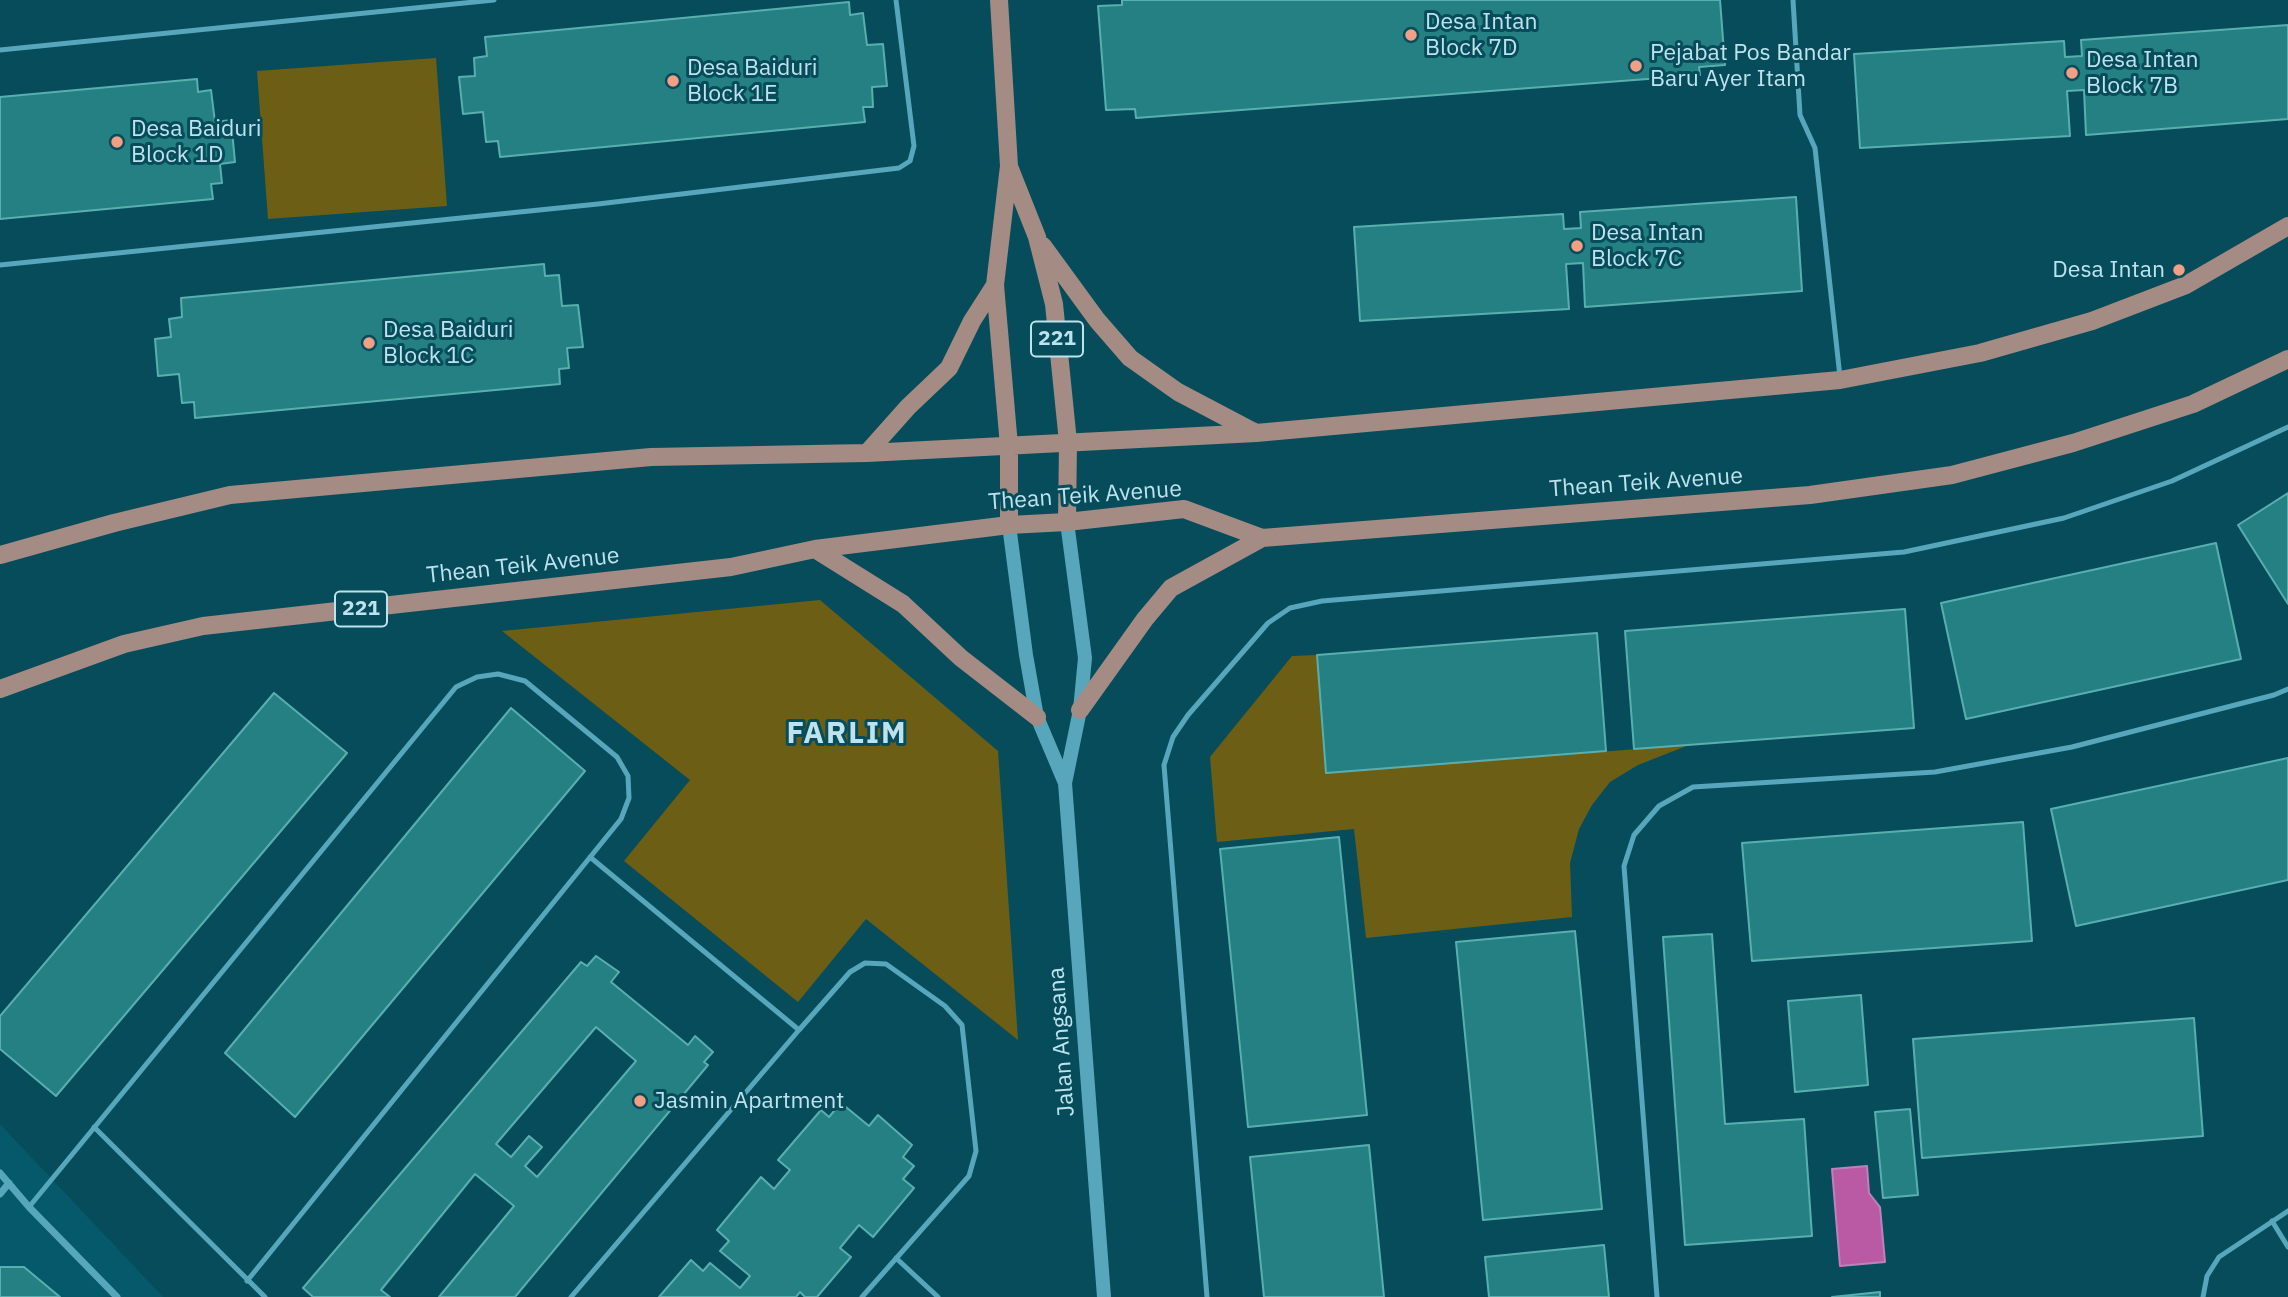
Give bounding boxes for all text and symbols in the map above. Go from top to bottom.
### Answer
place label: Desa Intan Block 7D [1425,8,1538,62]
marker: Desa Intan Block 7D [1403,27,1419,43]
place label: Pejabat Pos Bandar Baru Ayer Itam [1650,39,1851,93]
place label: Desa Intan Block 7B [2086,46,2199,100]
place label: Desa Baiduri Block 1E [687,54,818,108]
marker: Pejabat Pos Bandar Baru Ayer Itam [1628,58,1644,74]
marker: Desa Intan Block 7B [2064,65,2080,81]
marker: Desa Baiduri Block 1E [665,73,681,89]
place label: Desa Baiduri Block 1D [131,115,262,169]
marker: Desa Baiduri Block 1D [109,134,125,150]
place label: Desa Intan Block 7C [1591,219,1704,273]
marker: Desa Intan Block 7C [1569,238,1585,254]
place label: Desa Intan [2052,256,2165,284]
marker: Desa Intan [2171,262,2187,278]
place label: Desa Baiduri Block 1C [383,316,514,370]
road number: 221 [1031,322,1083,356]
marker: Desa Baiduri Block 1C [361,335,377,351]
street label: Thean Teik Avenue [1548,462,1744,504]
street label: Thean Teik Avenue [987,475,1183,517]
street label: Thean Teik Avenue [425,542,621,590]
road number: 221 [335,592,387,626]
district label: FARLIM [787,716,907,752]
street label: Jalan Angsana [1043,966,1081,1118]
place label: Jasmin Apartment [654,1087,844,1115]
marker: Jasmin Apartment [632,1093,648,1109]

